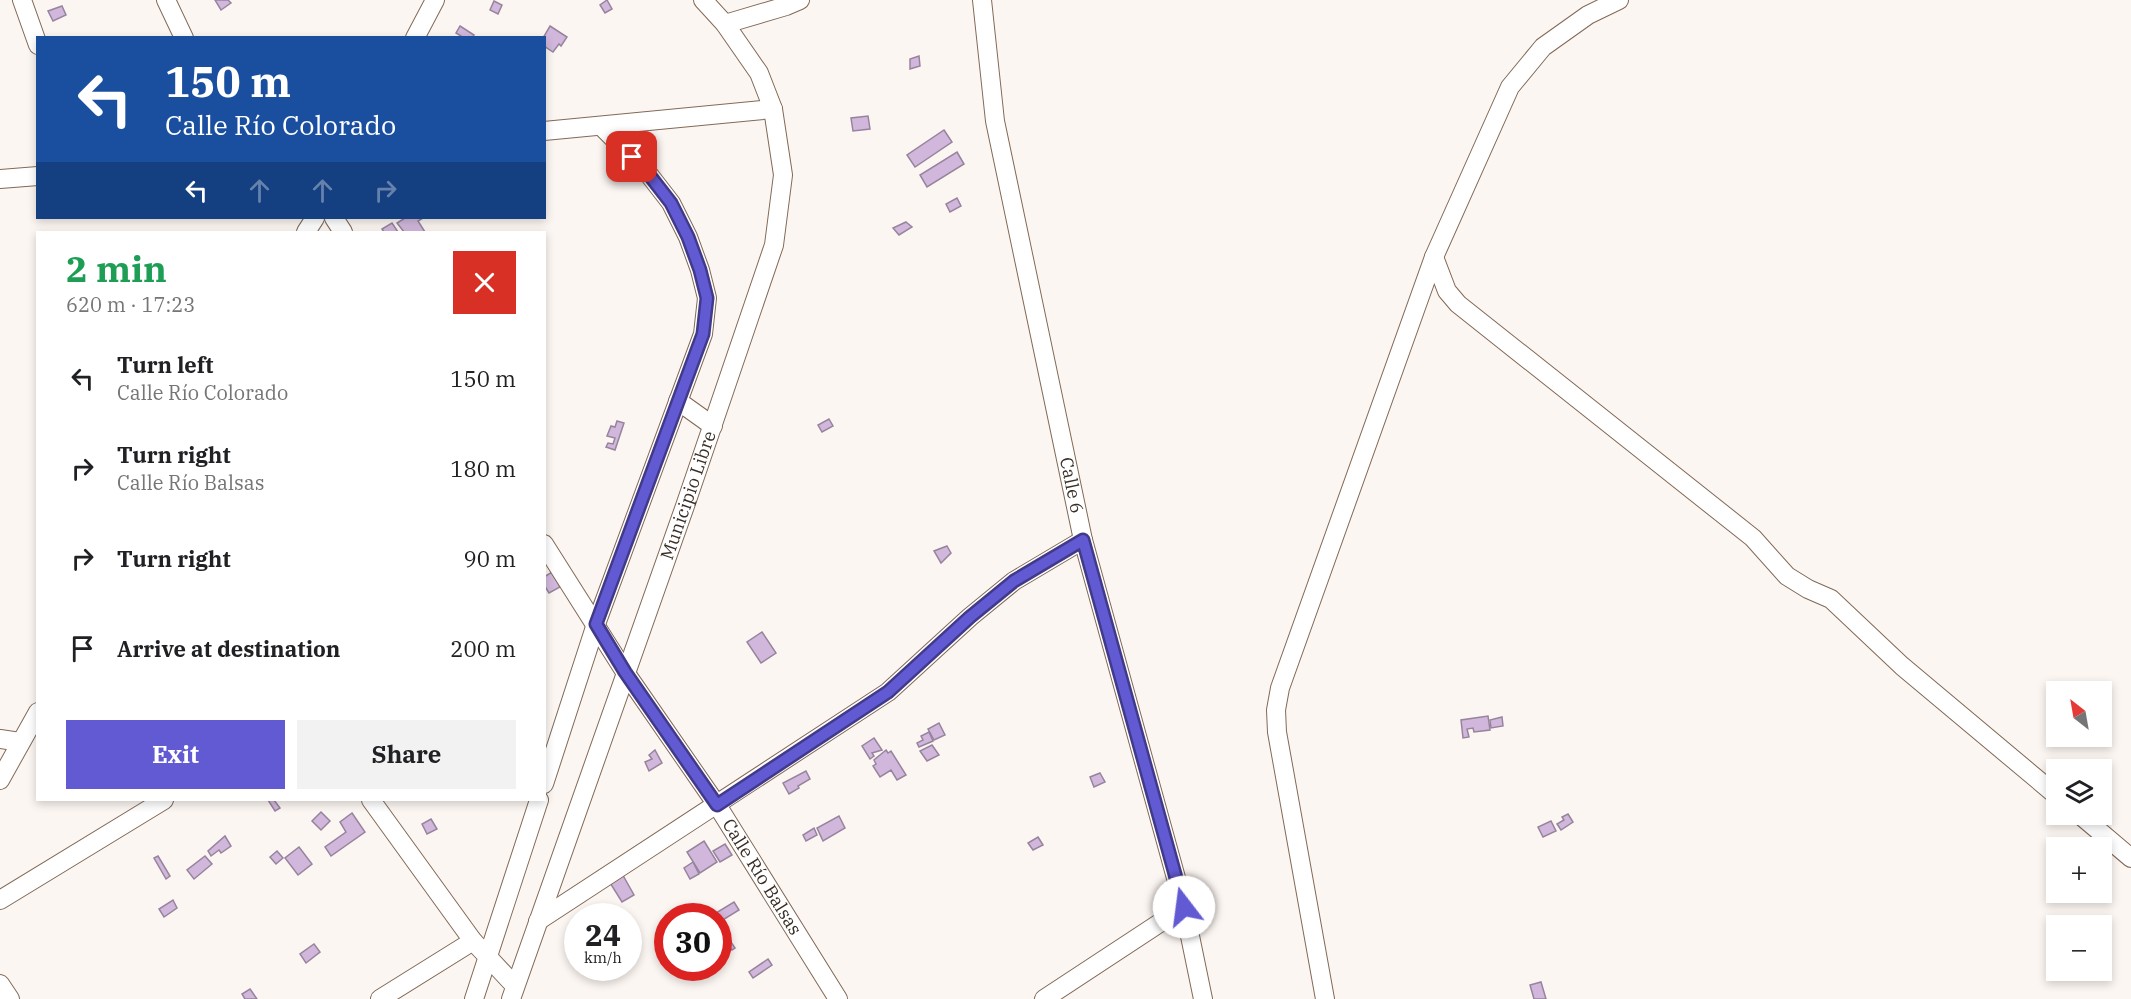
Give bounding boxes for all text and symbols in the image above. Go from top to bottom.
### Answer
text: 150 m [165,54,291,109]
icon: left [66,60,144,138]
text: Calle Río Colorado [165,107,396,142]
pin [606,131,657,182]
icon: arrive [615,140,648,173]
icon: left [180,174,213,207]
icon: ahead [243,174,276,207]
icon: ahead [306,174,339,207]
icon: right [369,174,402,207]
text: 2 min [66,245,167,292]
button: close [453,251,516,314]
text: 620 m · 17:23 [66,291,195,318]
text: Turn left [117,350,213,379]
icon: left [66,362,99,395]
text: 150 m [450,364,516,393]
text: Calle Río Colorado [117,379,288,406]
street label: Municipio Libre [655,428,721,563]
text: Turn right [117,440,231,469]
icon: right [66,452,99,485]
text: 180 m [450,454,516,483]
street label: Calle 6 [1055,455,1089,515]
text: Calle Río Balsas [117,469,264,496]
icon: right [66,542,99,575]
text: Turn right [117,544,231,573]
text: 90 m [464,544,516,573]
icon: arrive [66,632,99,665]
text: Arrive at destination [117,634,340,663]
text: 200 m [450,634,516,663]
north arrow [2046,681,2112,747]
map controls [2046,681,2112,981]
button: Exit [66,720,285,789]
button: Share [297,720,516,789]
button: layers [2046,759,2112,825]
street label: Calle Río Balsas [717,814,807,939]
button: + [2046,837,2112,903]
position arrow [1152,875,1216,939]
speed limit sign: 30 [654,903,732,981]
text: 24 [585,915,621,954]
button: − [2046,915,2112,981]
text: km/h [584,948,622,967]

